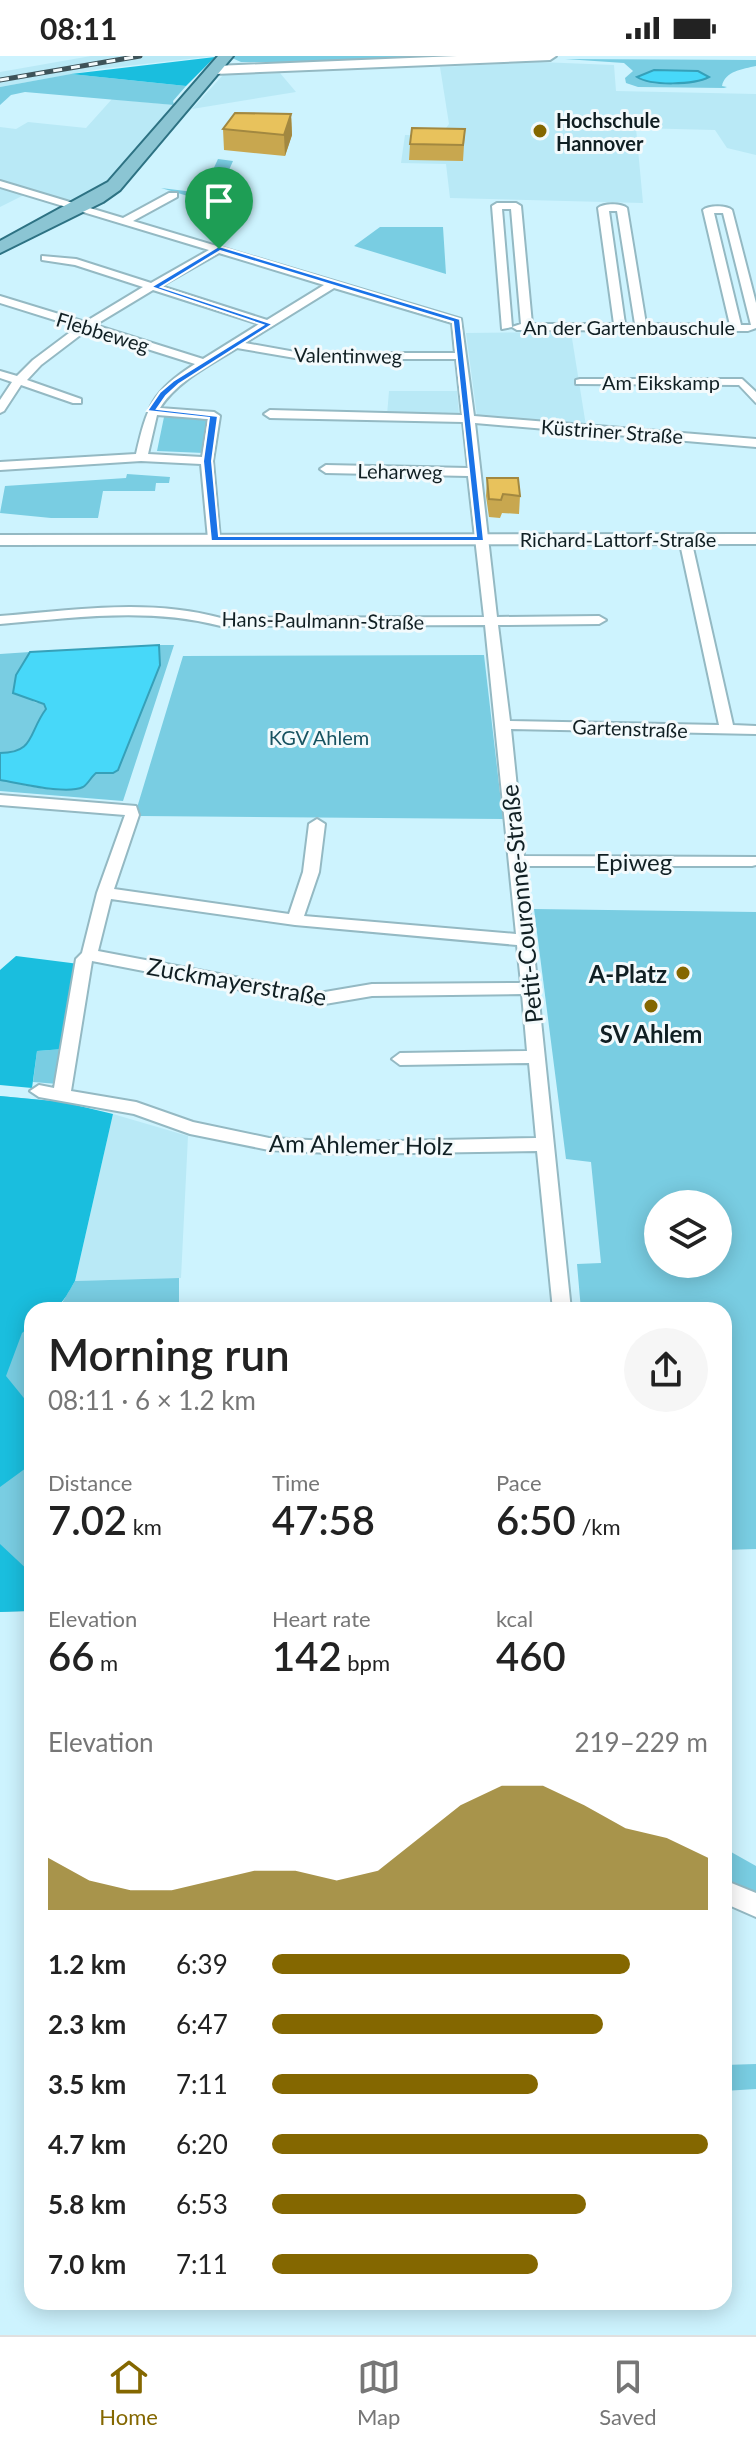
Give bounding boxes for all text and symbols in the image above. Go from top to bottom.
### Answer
text: 08:11 [40,10,117,46]
place label: Hochschule Hannover [556,108,660,155]
marker: Hochschule Hannover [531,122,549,140]
pin [185,167,253,249]
icon: arrive [197,179,241,223]
street label: Flebbeweg [54,307,152,357]
street label: An der Gartenbauschule [523,315,735,339]
street label: Valentinweg [294,342,402,368]
street label: Am Eikskamp [602,370,720,394]
street label: Küstriner Straße [540,414,684,448]
street label: Leharweg [357,458,443,484]
street label: Richard-Lattorf-Straße [520,527,716,551]
street label: Hans-Paulmann-Straße [222,606,424,634]
street label: Gartenstraße [572,714,688,742]
park label: KGV Ahlem [269,725,369,749]
street label: Petit-Couronne-Straße [494,783,548,1025]
street label: Epiweg [596,847,672,876]
street label: Zuckmayerstraße [145,951,329,1011]
place label: A-Platz [588,959,667,988]
marker: A-Platz [674,964,692,982]
marker: SV Ahlem [642,997,660,1015]
place label: SV Ahlem [600,1019,702,1048]
street label: Am Ahlemer Holz [269,1128,453,1160]
map controls [644,1190,732,1278]
button: layers [644,1190,732,1278]
text: Morning run [48,1328,290,1380]
button: share [624,1328,708,1412]
text: 08:11 · 6 × 1.2 km [48,1384,256,1416]
text: Distance [48,1469,132,1496]
text: Time [272,1469,320,1496]
text: Pace [496,1469,542,1496]
text: 7.02 [48,1496,127,1544]
text: 47:58 [272,1496,375,1544]
text: 6:50 [496,1496,576,1544]
text: km [127,1513,162,1540]
text: /km [576,1513,621,1540]
text: Elevation [48,1605,137,1632]
text: Heart rate [272,1605,371,1632]
text: kcal [496,1605,533,1632]
text: 66 [48,1632,94,1680]
text: 142 [272,1632,342,1680]
text: 460 [496,1632,566,1680]
text: m [94,1649,118,1676]
text: bpm [342,1649,390,1676]
text: Elevation [48,1726,154,1758]
text: 219–229 m [574,1726,708,1758]
text: 1.2 km [48,1948,126,1980]
text: 6:39 [176,1948,228,1980]
text: 2.3 km [48,2008,126,2040]
text: 6:47 [176,2008,228,2040]
text: 3.5 km [48,2068,126,2100]
text: 7:11 [176,2068,228,2100]
text: 4.7 km [48,2128,126,2160]
text: 6:20 [176,2128,228,2160]
text: 5.8 km [48,2188,126,2220]
text: 6:53 [176,2188,228,2220]
text: 7.0 km [48,2248,126,2280]
text: 7:11 [176,2248,228,2280]
tab: Home [99,2355,158,2430]
tab: Map [357,2355,401,2430]
tab: Saved [599,2355,657,2430]

